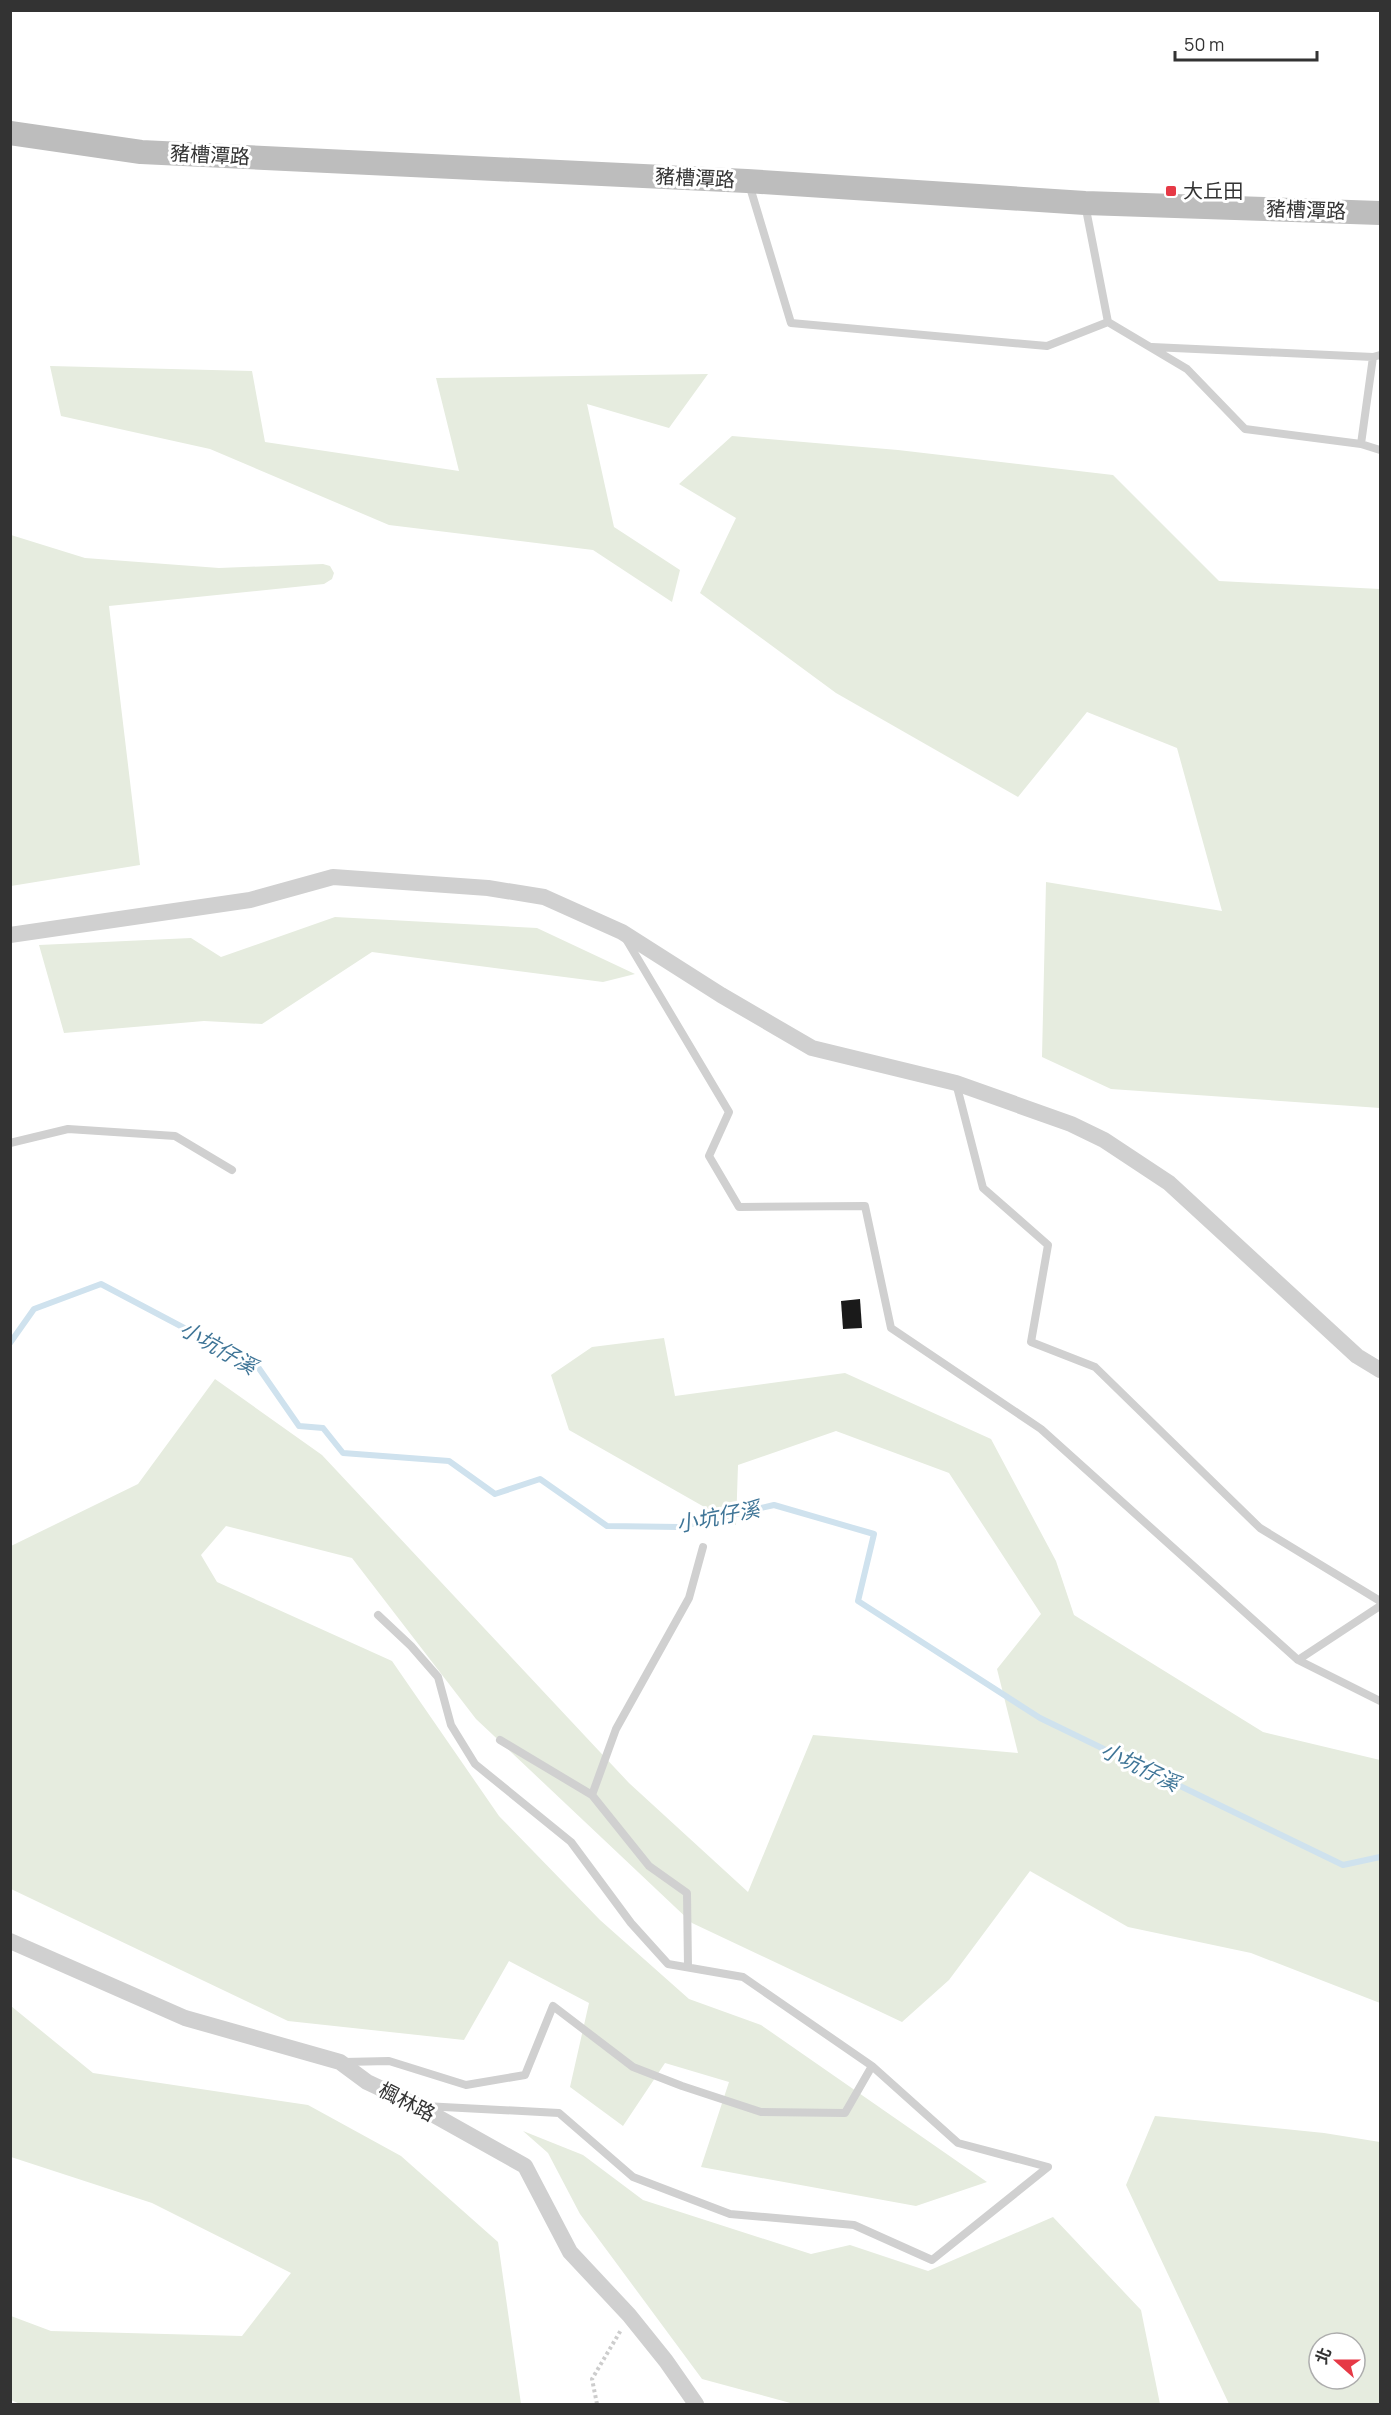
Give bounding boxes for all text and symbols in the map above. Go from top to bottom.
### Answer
scale bar [1175,24,1318,62]
text: 50 m [1184,32,1224,56]
street label: 豬槽潭路 [169,139,251,170]
street label: 豬槽潭路 [654,162,736,193]
place label: 大丘田 [1183,177,1243,204]
marker: 大丘田 [1164,184,1178,198]
street label: 豬槽潭路 [1266,195,1346,224]
water label: 小坑仔溪 [175,1314,264,1382]
water label: 小坑仔溪 [674,1494,765,1538]
water label: 小坑仔溪 [1097,1735,1187,1798]
street label: 楓林路 [374,2076,440,2127]
north arrow [1307,2331,1367,2391]
text: 北 [1310,2344,1336,2367]

